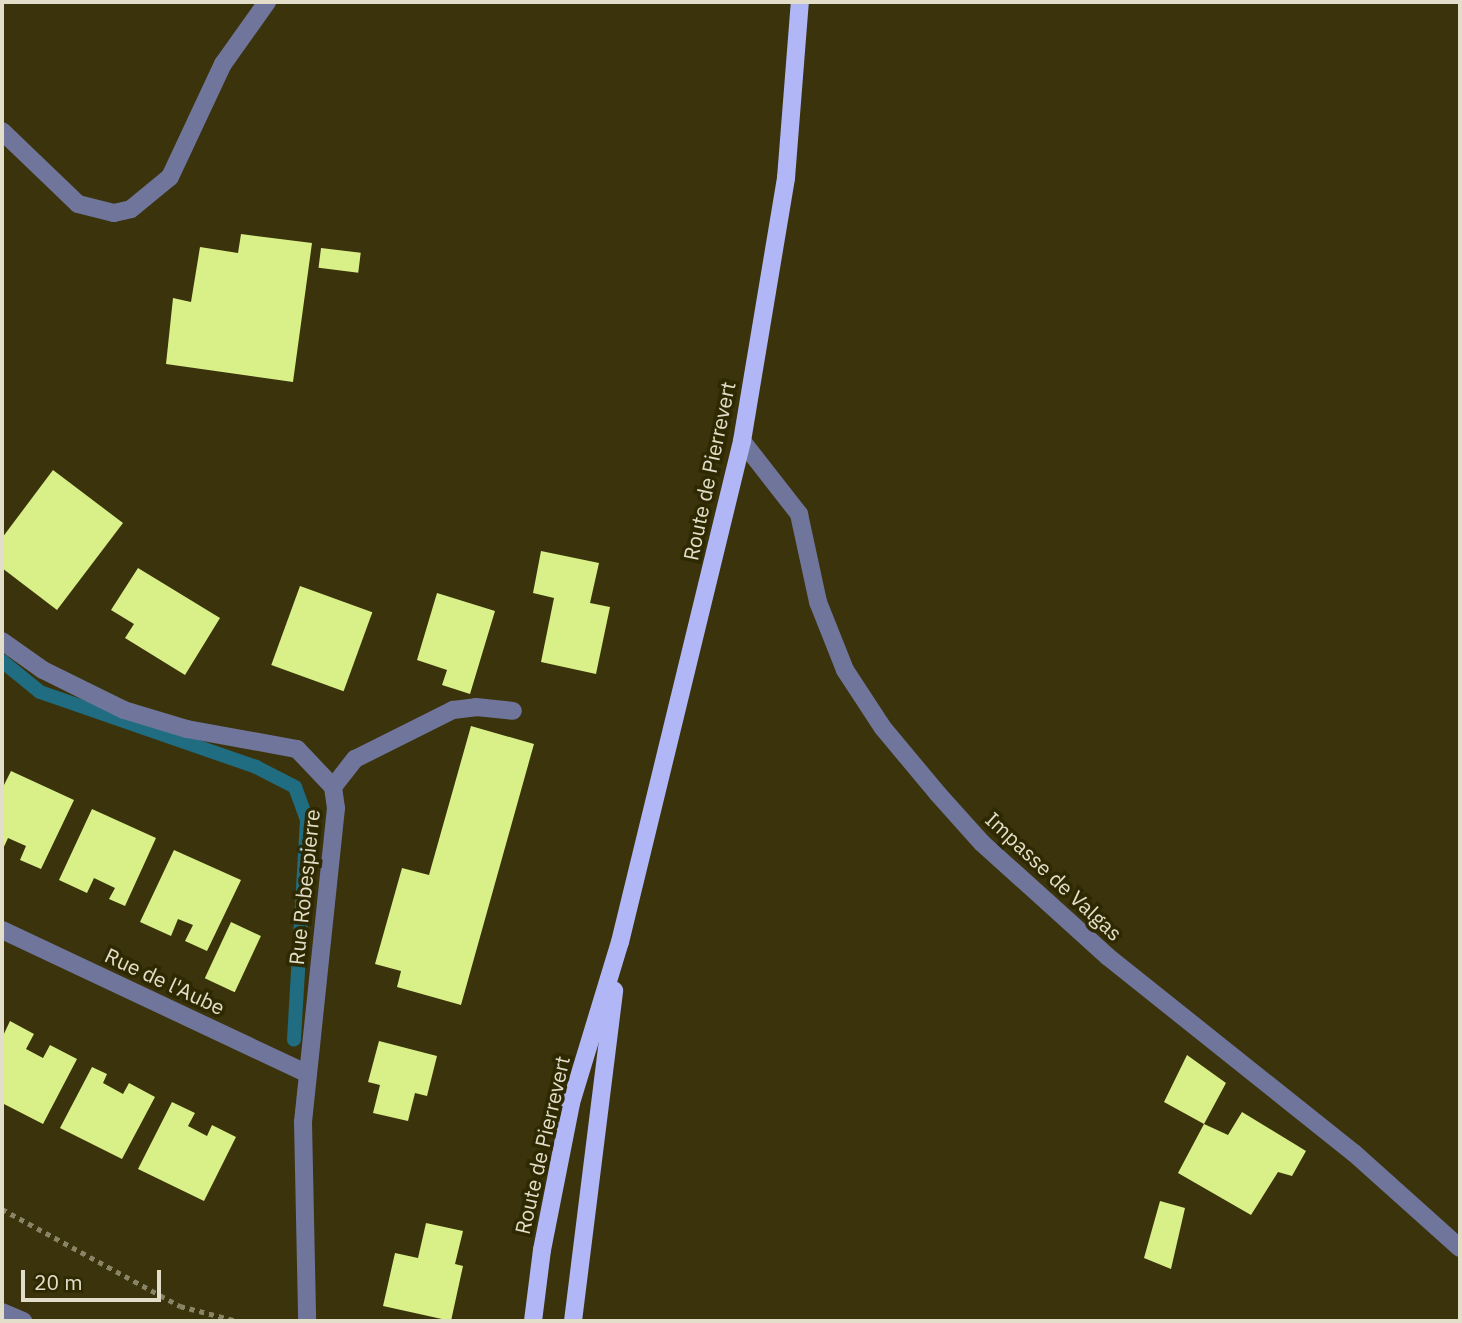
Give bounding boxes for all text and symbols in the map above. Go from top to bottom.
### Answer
street label: Route de Pierrevert [678,379,740,563]
street label: Impasse de Valgas [981,806,1127,946]
street label: Rue Robespierre [283,808,325,966]
street label: Rue de l'Aube [101,942,229,1020]
street label: Route de Pierrevert [509,1053,575,1237]
scale bar [24,1256,164,1300]
text: 20 m [34,1268,83,1296]

